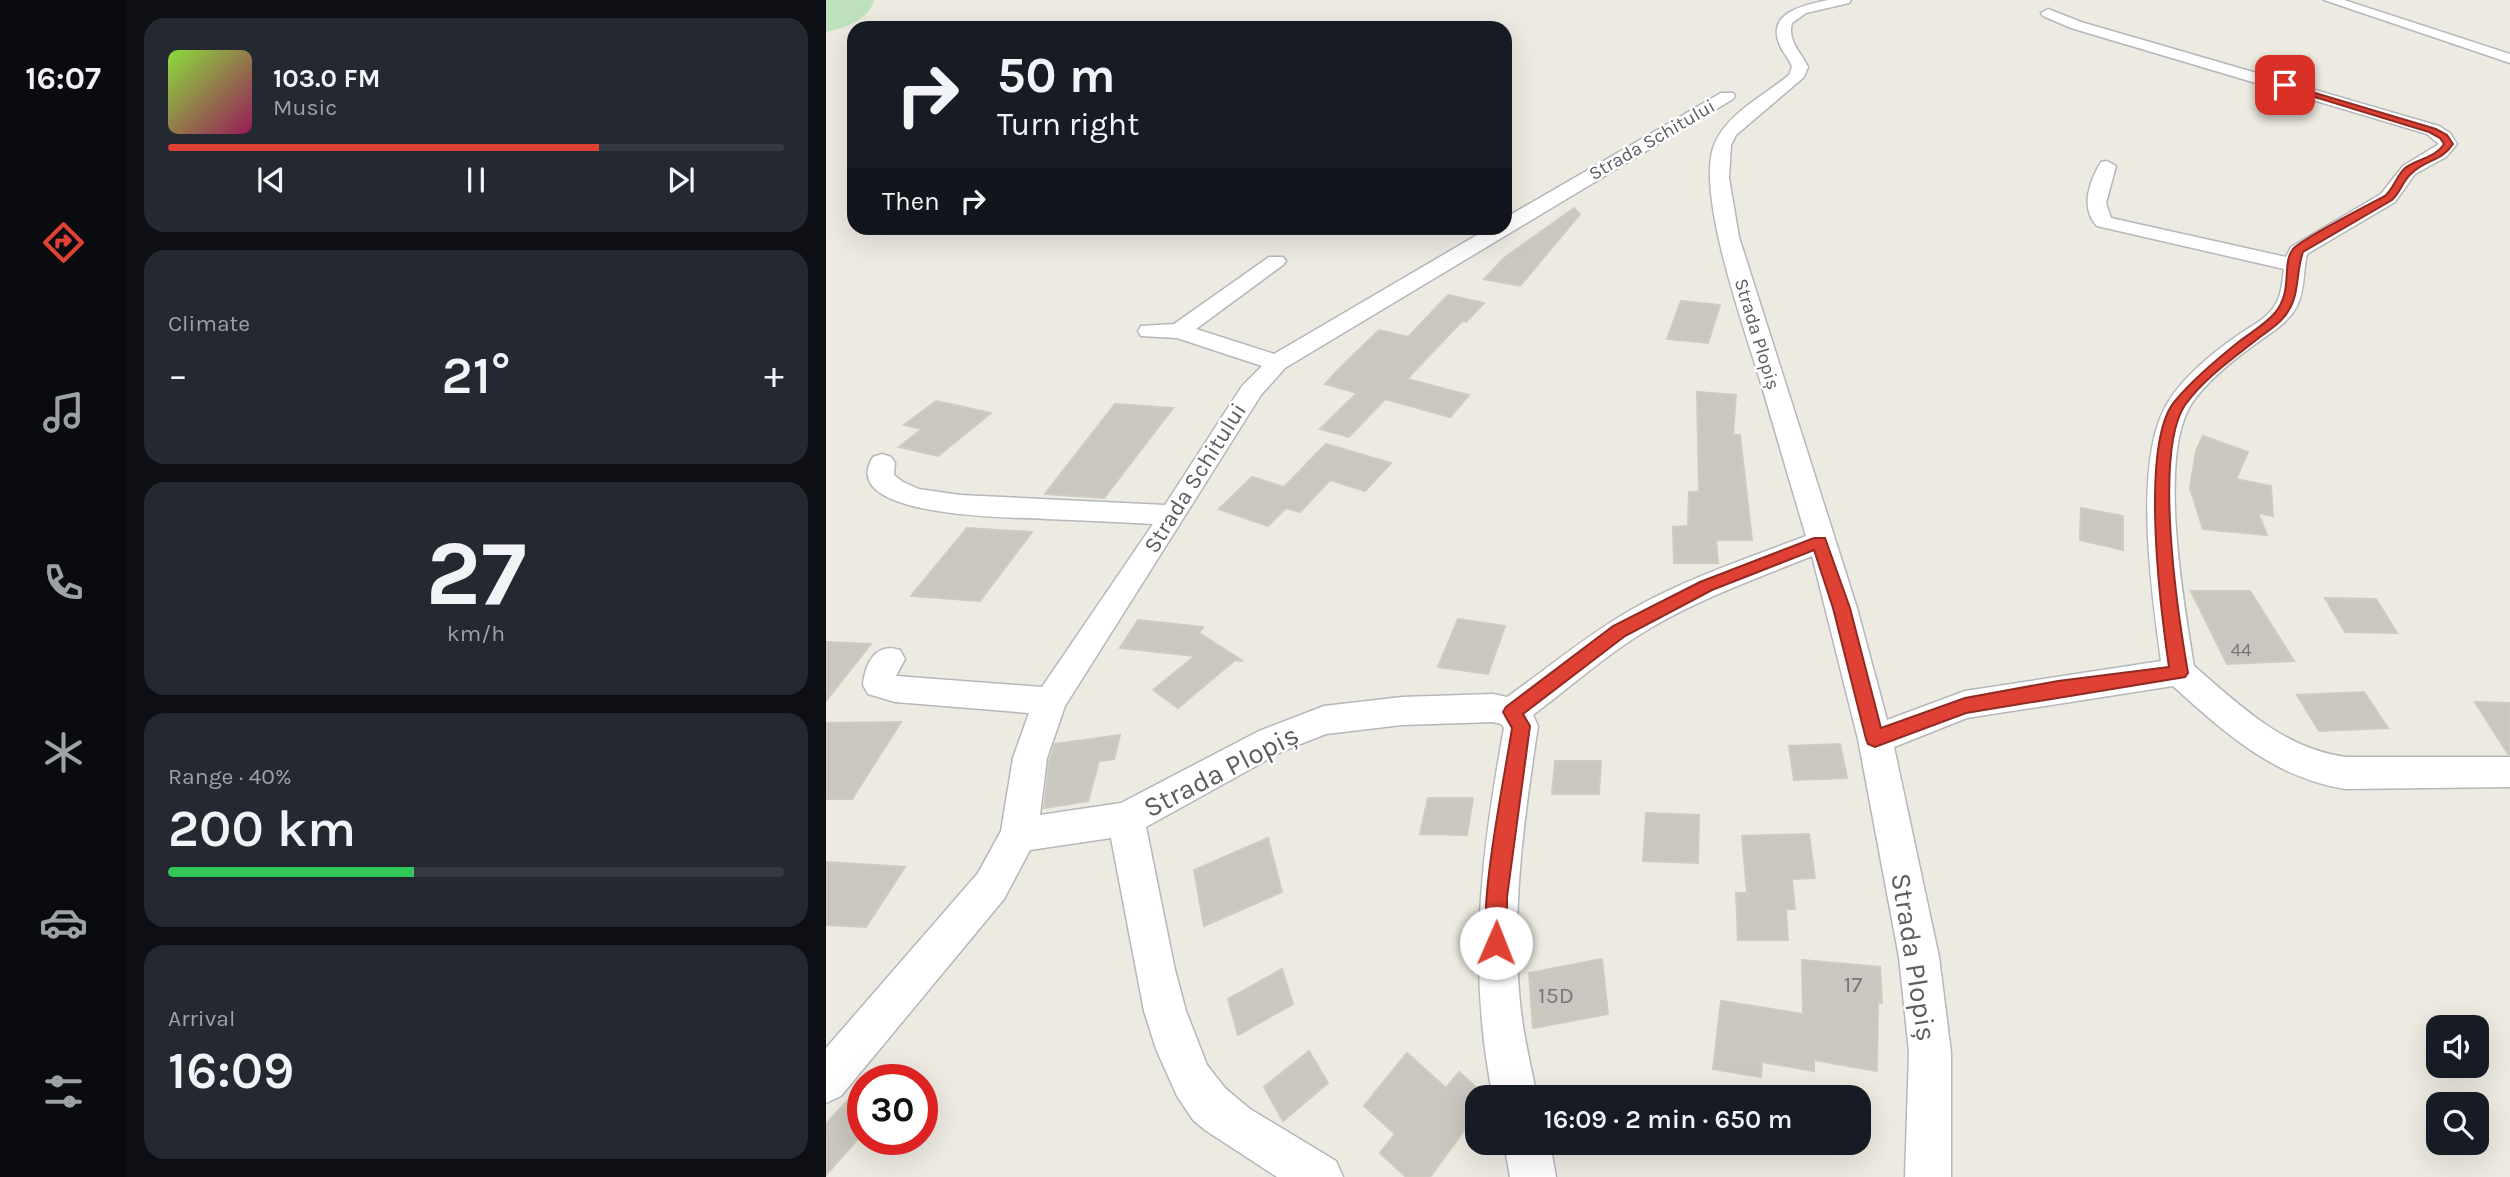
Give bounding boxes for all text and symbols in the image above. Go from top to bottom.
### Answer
text: 50 m [997,47,1115,104]
icon: right [882,49,973,140]
pin [2255,55,2315,115]
text: 16:07 [25,60,101,97]
text: 103.0 FM [273,63,380,94]
icon: arrive [2266,66,2304,104]
text: Music [273,94,337,121]
street label: Strada Schitului [1585,95,1719,185]
text: Turn right [997,106,1139,143]
icon: previous [252,161,290,199]
icon: pause [457,161,495,199]
icon: next [662,161,700,199]
icon: right [954,182,992,220]
text: Then [882,186,940,217]
icon: directions [39,218,88,267]
street label: Strada Plopiș [1730,276,1784,392]
text: Climate [168,310,250,337]
text: 21° [442,345,510,406]
text: − [168,353,188,398]
text: + [764,353,784,398]
icon: music [39,388,88,437]
street label: Strada Schitului [1138,398,1252,558]
text: 27 [426,521,526,627]
icon: phone [39,558,88,607]
text: km/h [447,620,505,647]
house number: 44 [2230,639,2252,661]
street label: Strada Plopiș [1138,718,1304,824]
icon: climate [39,728,88,777]
text: Range · 40% [168,763,292,790]
text: 200 km [168,798,356,859]
street label: Strada Plopiș [1884,871,1944,1043]
icon: car [39,898,88,947]
position arrow [1459,906,1533,980]
house number: 17 [1844,971,1862,998]
house number: 15D [1538,982,1574,1009]
text: Arrival [168,1005,235,1032]
map controls [2426,1015,2489,1155]
button: sound [2426,1015,2489,1078]
text: 16:09 [168,1040,294,1101]
speed limit sign: 30 [847,1064,938,1155]
icon: filters [39,1067,88,1116]
button: search [2426,1092,2489,1155]
text: 16:09 · 2 min · 650 m [1544,1104,1792,1135]

